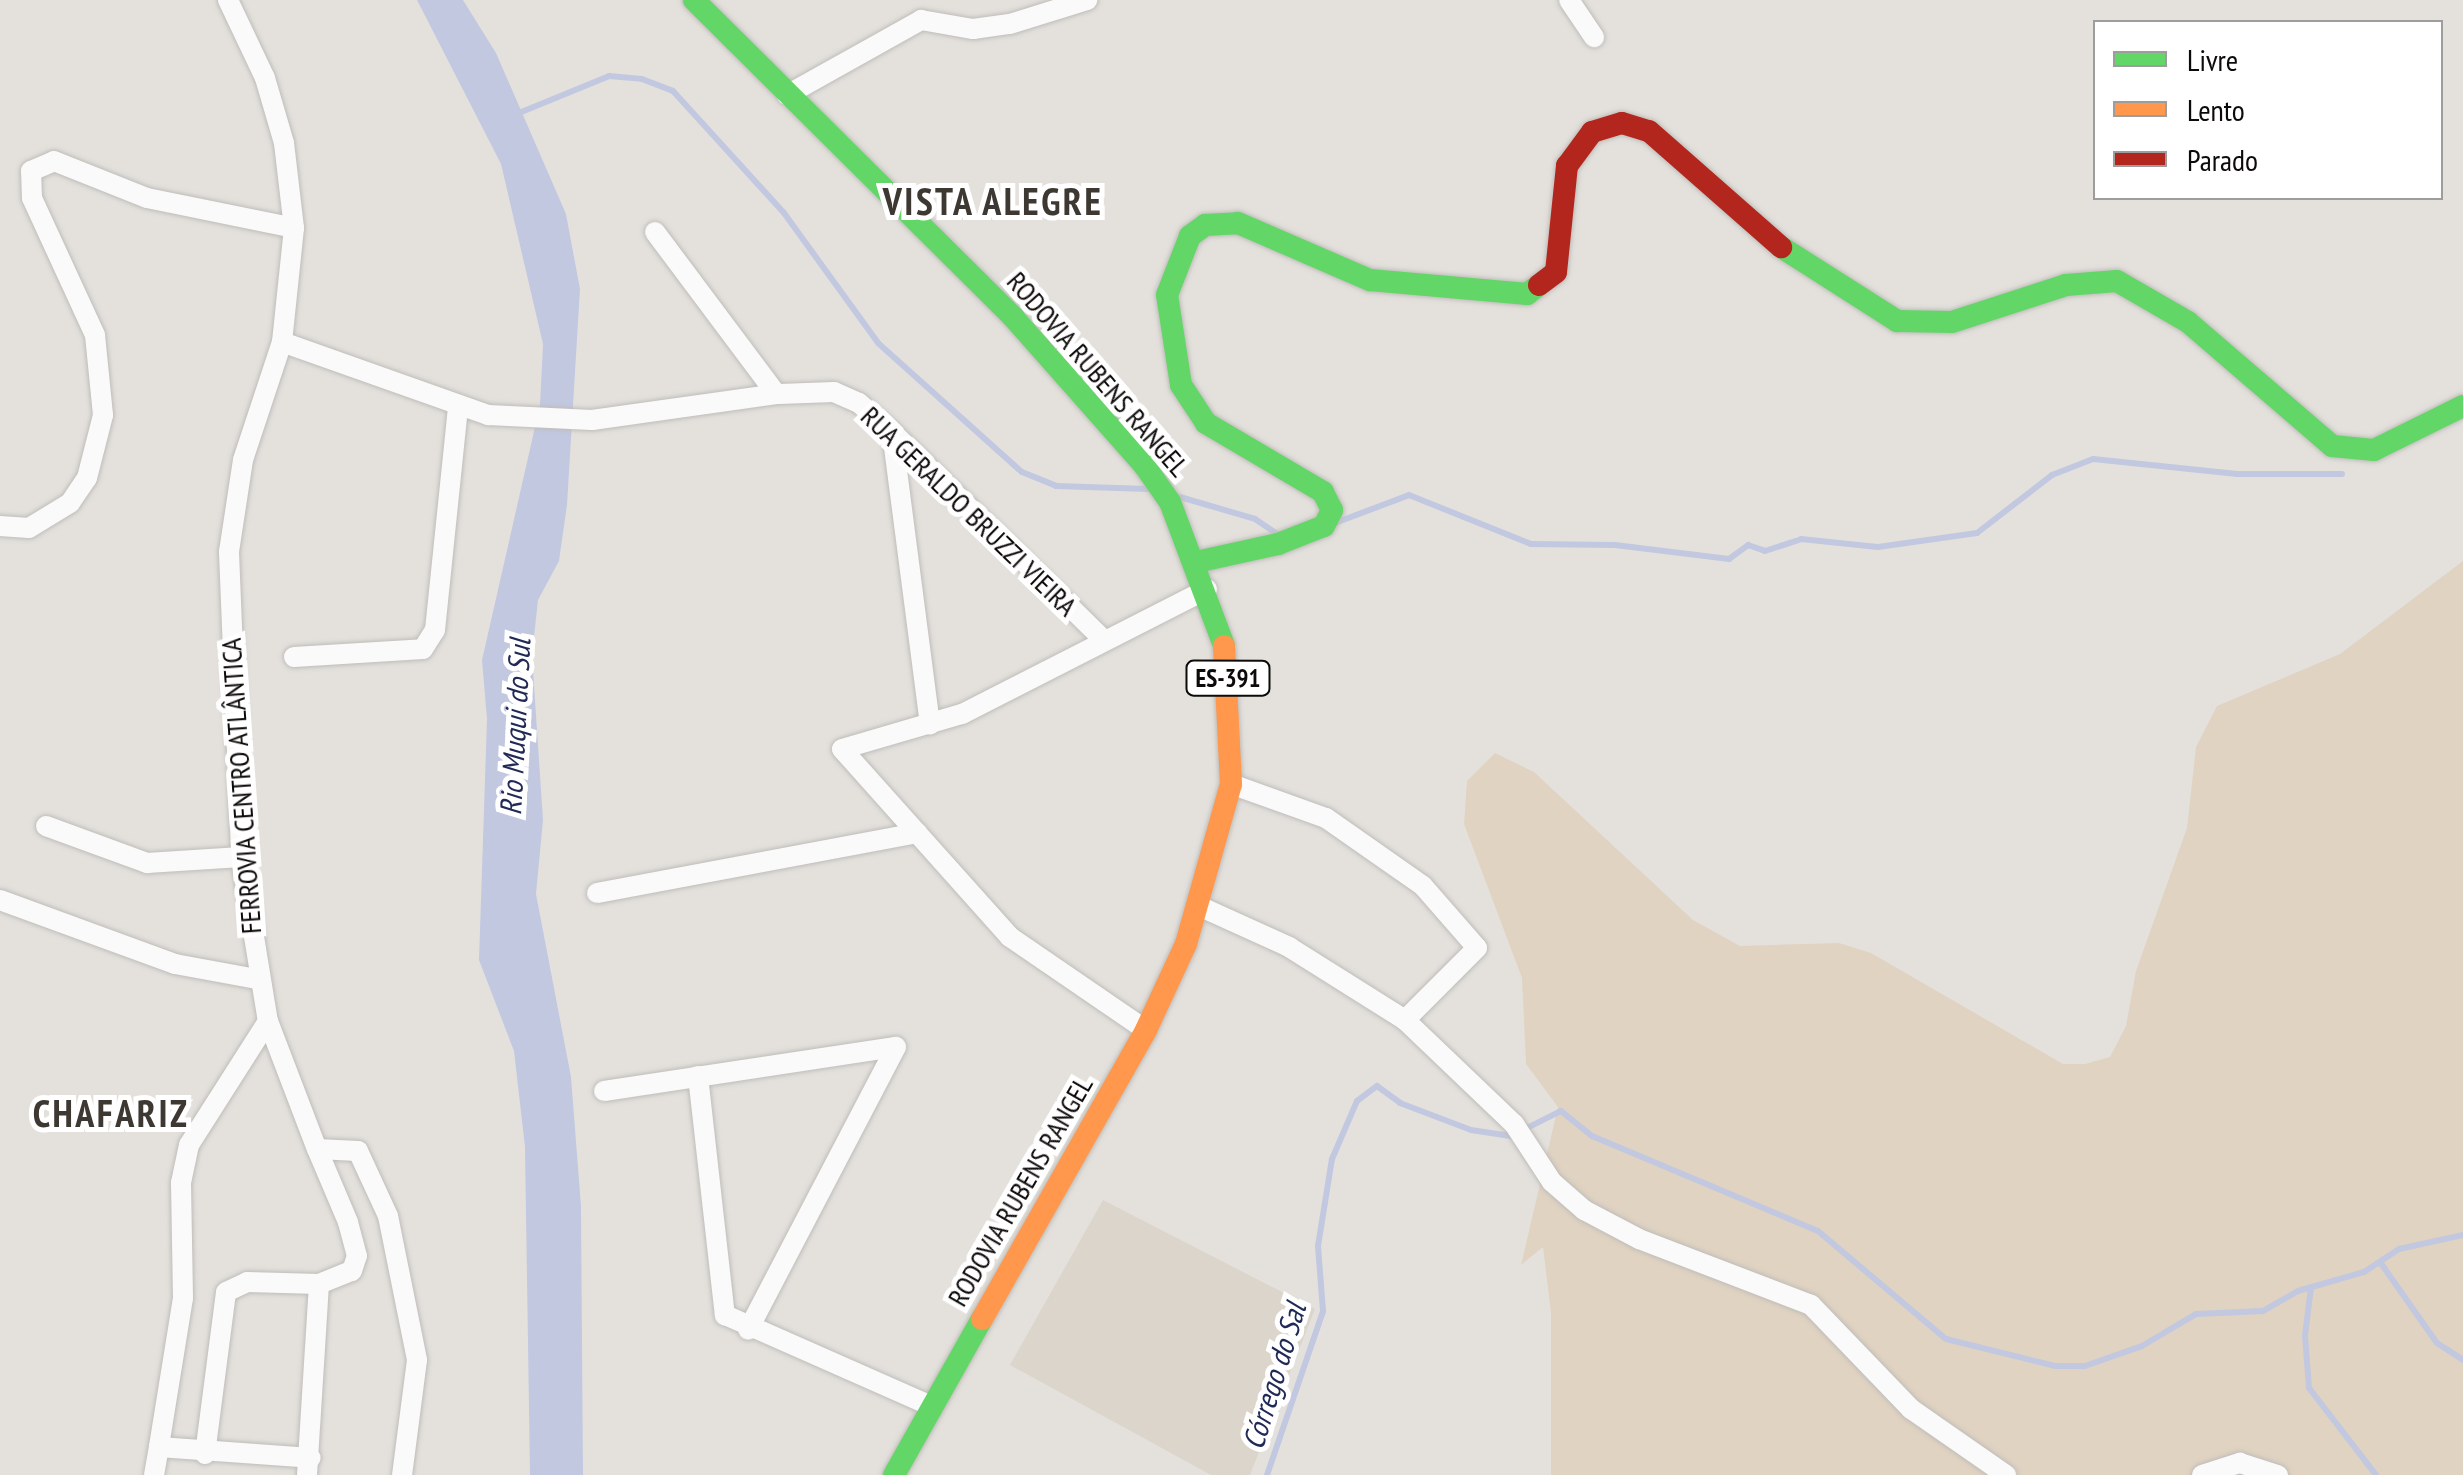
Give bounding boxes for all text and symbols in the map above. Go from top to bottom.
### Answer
legend [2093,20,2443,200]
text: Livre [2187,40,2238,79]
text: Lento [2187,90,2245,129]
text: Parado [2187,140,2258,179]
district label: VISTA ALEGRE [881,178,1105,224]
street label: RODOVIA RUBENS RANGEL [1000,265,1196,483]
street label: RUA GERALDO BRUZZI VIEIRA [854,399,1084,623]
street label: FERROVIA CENTRO ATLÂNTICA [214,636,268,936]
water label: Rio Muqui do Sul [492,638,538,816]
road number: ES-391 [1183,658,1273,698]
street label: RODOVIA RUBENS RANGEL [940,1070,1100,1312]
district label: CHAFARIZ [33,1090,189,1136]
water label: Córrego do Sal [1235,1299,1313,1453]

